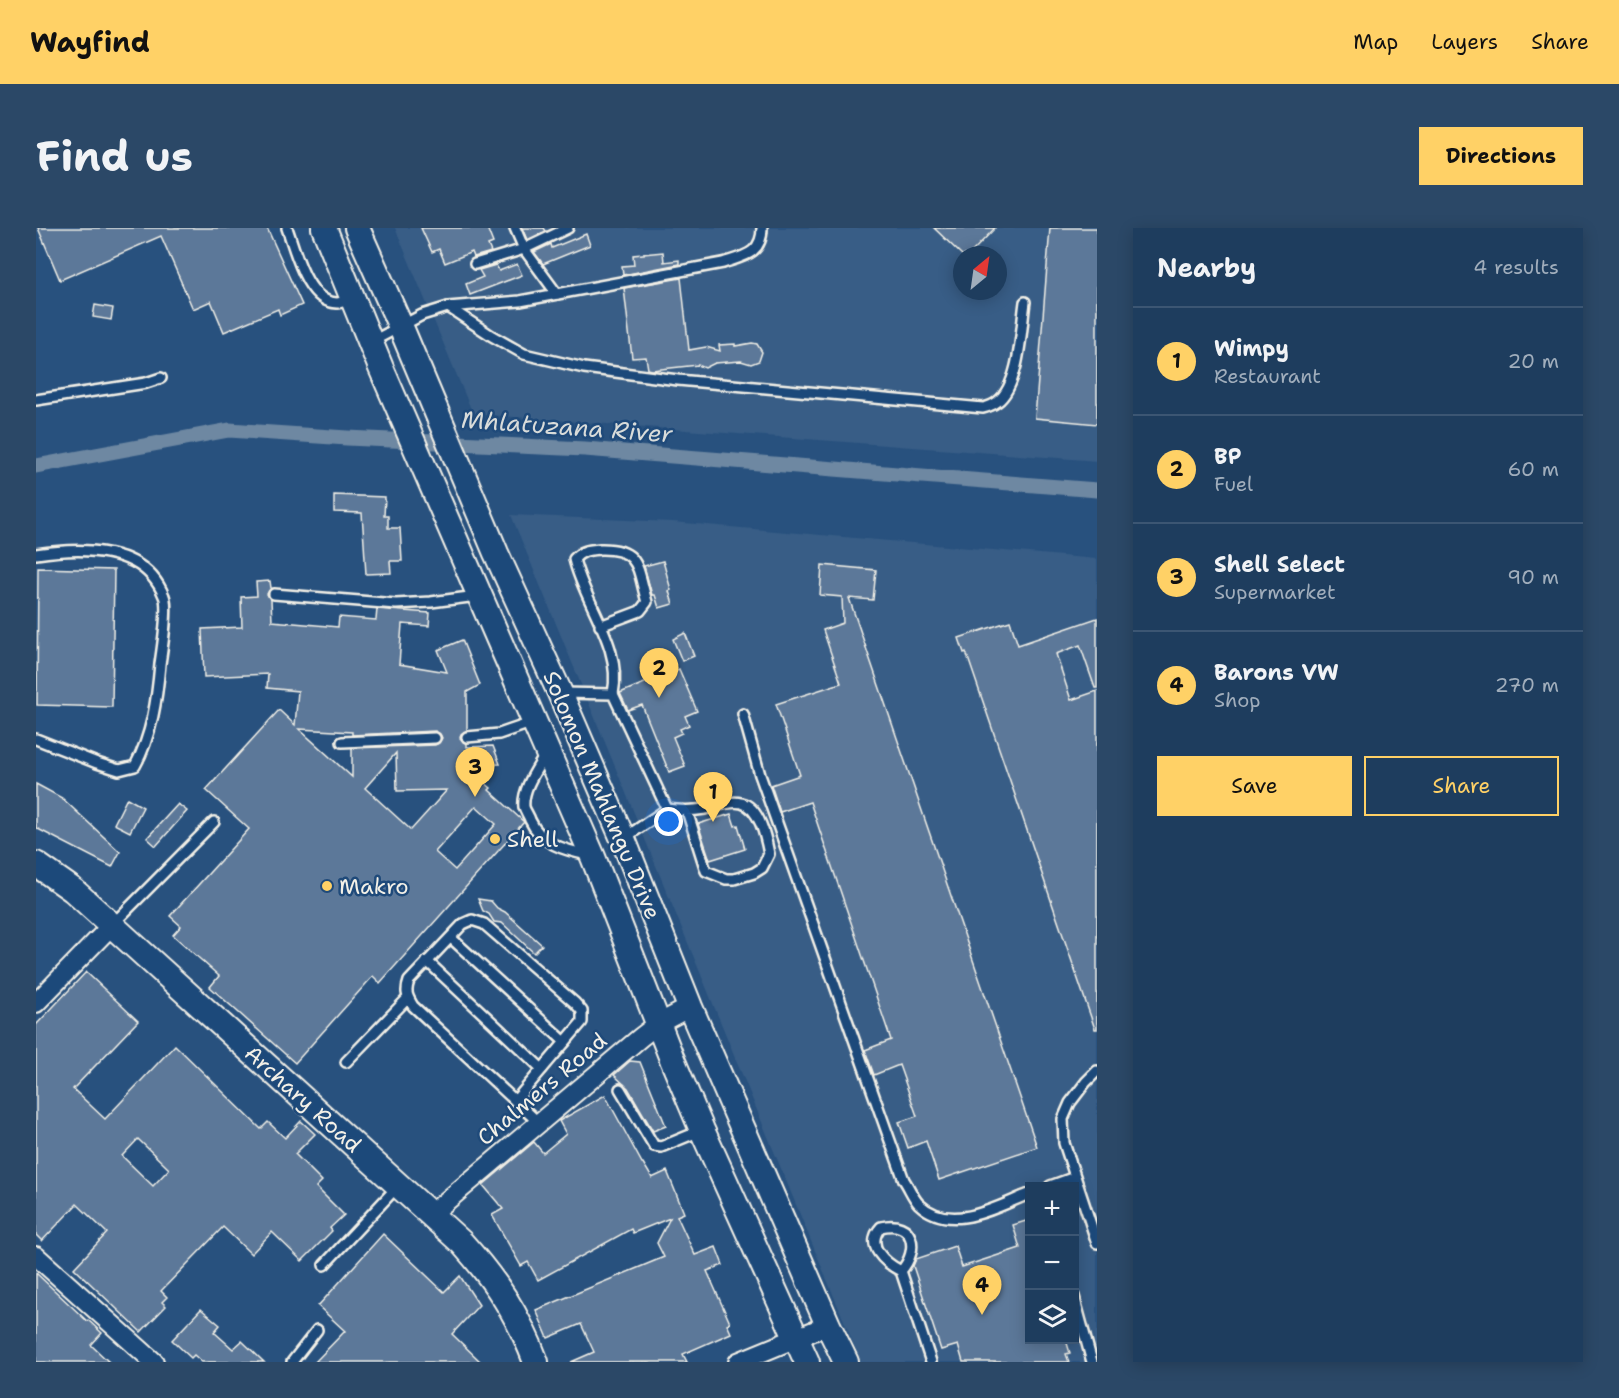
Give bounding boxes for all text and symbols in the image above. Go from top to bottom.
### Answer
text: Wayfind [30,23,150,61]
text: Map [1353,28,1398,56]
text: Layers [1431,28,1498,56]
text: Share [1531,28,1589,56]
button: Directions [1419,127,1583,185]
text: Find us [36,128,193,184]
north arrow [953,246,1007,300]
text: Nearby [1157,250,1256,285]
text: 4 results [1473,254,1559,280]
text: Wimpy [1214,334,1289,363]
text: 1 [1172,348,1181,374]
text: 20 m [1508,348,1559,374]
text: Restaurant [1214,363,1321,389]
water label: Mhlatuzana River [460,404,674,450]
text: BP [1214,442,1242,471]
text: 2 [1170,456,1184,482]
text: 60 m [1507,456,1559,482]
text: Fuel [1214,471,1253,497]
text: Shell Select [1214,550,1345,579]
text: 3 [1170,564,1184,590]
text: 90 m [1507,564,1559,590]
text: Supermarket [1214,579,1336,605]
pin: 2 [640,648,678,698]
text: Barons VW [1214,658,1339,687]
street label: Solomon Mahlangu Drive [536,666,668,924]
text: 4 [1170,672,1184,698]
text: 270 m [1495,672,1559,698]
text: Shop [1214,687,1261,713]
pin: 3 [456,748,494,797]
button: Save [1157,756,1352,816]
button: Share [1364,756,1559,816]
pin: 1 [694,772,732,822]
your location [654,807,683,836]
place label: Shell [507,825,558,854]
marker: Shell [488,832,502,846]
place label: Makro [339,872,409,901]
marker: Makro [320,879,334,893]
street label: Chalmers Road [471,1026,613,1152]
street label: Archary Road [238,1039,368,1159]
map controls [1025,1182,1079,1344]
button: + [1025,1182,1079,1236]
button: − [1025,1236,1079,1290]
pin: 4 [962,1266,1002,1315]
button: layers [1025,1290,1079,1344]

